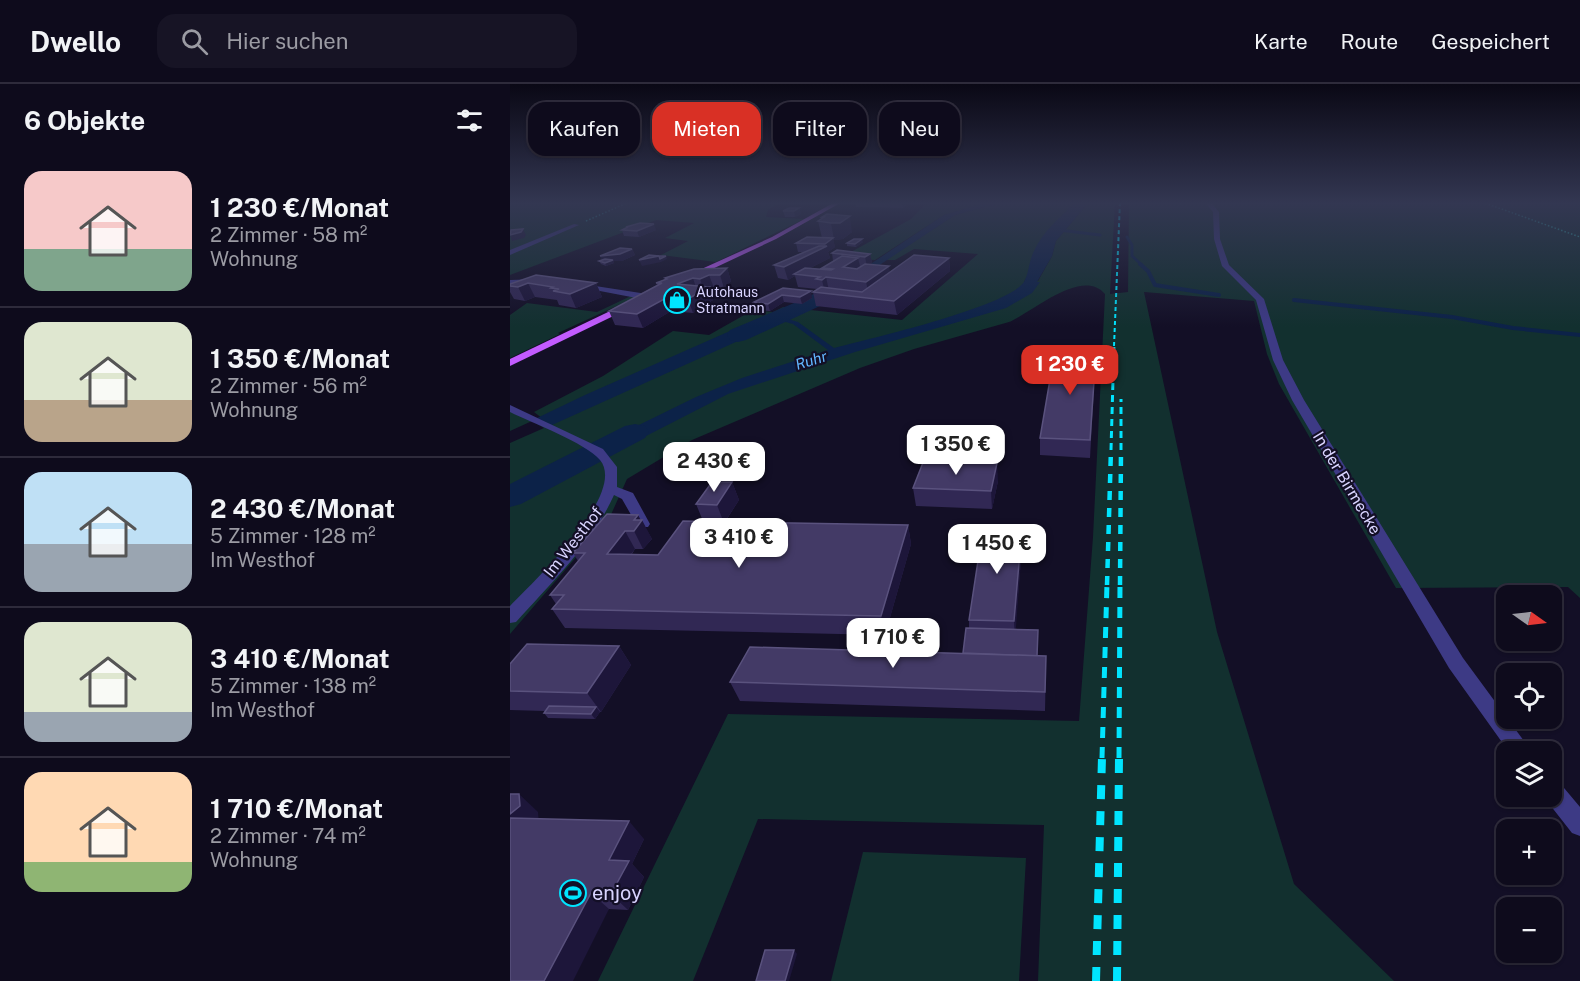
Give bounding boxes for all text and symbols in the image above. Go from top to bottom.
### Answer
search box [157,14,577,68]
text: Dwello [30,25,121,58]
icon: search [178,25,211,58]
text: Hier suchen [226,28,349,54]
text: Karte [1254,29,1308,54]
text: Route [1341,29,1398,54]
text: Gespeichert [1431,29,1550,54]
chip: Kaufen [528,102,640,156]
chip: Mieten [652,102,761,156]
chip: Filter [773,102,867,156]
chip: Neu [879,102,960,156]
icon: filters [453,104,486,137]
text: 6 Objekte [24,105,145,136]
text: 1 230 €/Monat [210,192,389,223]
icon: home [72,195,144,267]
text: 2 Zimmer · 58 m² [210,223,367,247]
text: Wohnung [210,247,298,271]
place label: Autohaus Stratmann [696,284,765,316]
shop icon: Autohaus Stratmann [662,285,692,315]
text: 1 350 €/Monat [210,343,390,374]
pin: 1 230 € [1015,345,1125,396]
icon: home [72,346,144,418]
water label: Ruhr [793,347,829,373]
text: 1 230 € [1035,352,1105,376]
text: 2 Zimmer · 56 m² [210,374,367,398]
text: Wohnung [210,398,298,422]
pin: 1 350 € [901,425,1011,476]
street label: In der Birmecke [1309,428,1385,538]
text: 1 350 € [921,432,991,456]
pin: 2 430 € [659,442,769,493]
text: 2 430 € [677,449,751,473]
text: 2 430 €/Monat [210,493,395,524]
icon: home [72,496,144,568]
street label: Im Westhof [540,503,606,581]
pin: 3 410 € [684,518,794,569]
text: 5 Zimmer · 128 m² [210,524,376,548]
pin: 1 450 € [942,524,1052,575]
text: 3 410 € [704,525,774,549]
text: 1 450 € [962,531,1032,555]
text: Im Westhof [210,548,315,572]
north arrow [1496,585,1562,651]
map controls [1496,585,1562,963]
pin: 1 710 € [838,618,948,669]
text: 1 710 € [861,625,925,649]
text: 3 410 €/Monat [210,643,390,674]
icon: home [72,646,144,718]
button: locate [1496,663,1562,729]
text: 5 Zimmer · 138 m² [210,674,376,698]
text: Im Westhof [210,698,315,722]
button: layers [1496,741,1562,807]
text: 1 710 €/Monat [210,793,383,824]
icon: home [72,796,144,868]
button: + [1496,819,1562,885]
text: 2 Zimmer · 74 m² [210,824,366,848]
text: Wohnung [210,848,298,872]
sports icon: enjoy [558,878,588,908]
place label: enjoy [592,881,642,905]
button: − [1496,897,1562,963]

